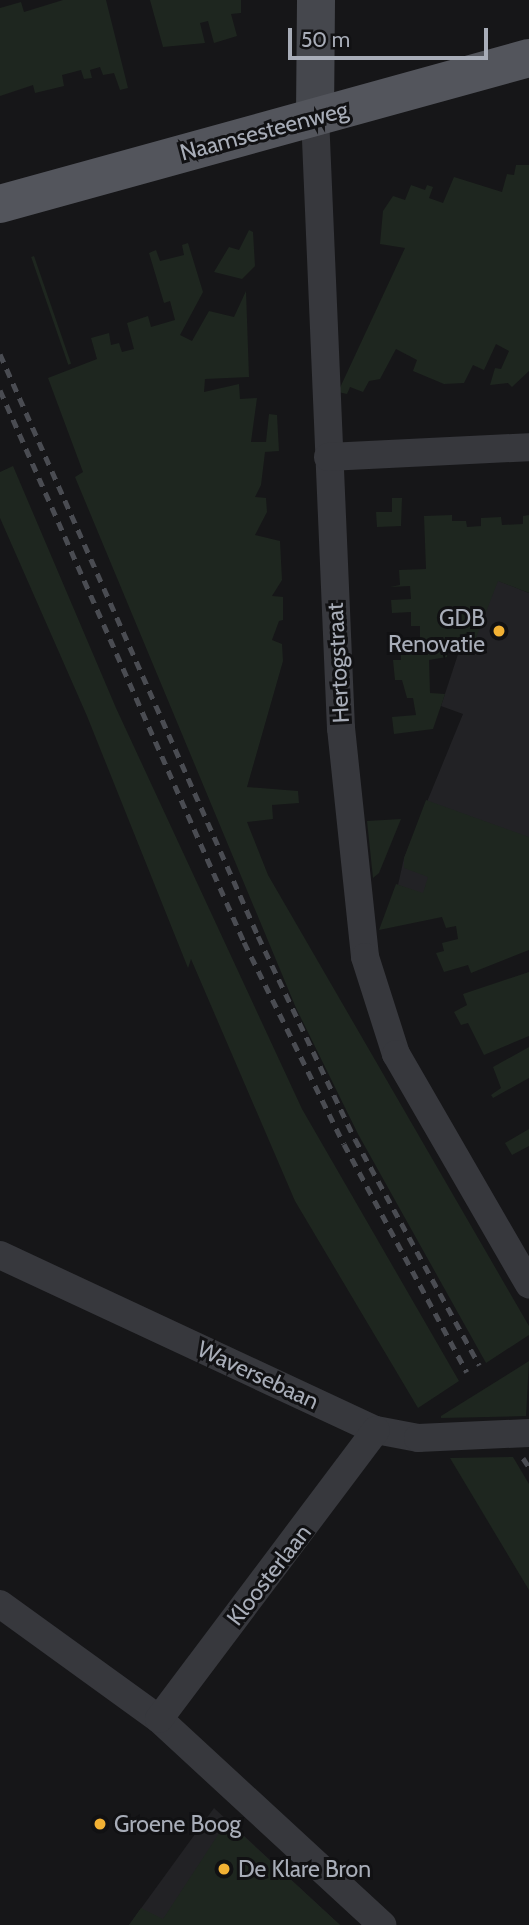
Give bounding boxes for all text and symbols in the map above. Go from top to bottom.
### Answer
scale bar [291,14,490,58]
text: 50 m [301,27,350,52]
street label: Naamsesteenweg [177,95,351,167]
street label: Hertogstraat [321,602,355,724]
place label: GDB Renovatie [388,604,485,658]
marker: GDB Renovatie [491,623,507,639]
street label: Waversebaan [193,1335,323,1415]
street label: Kloosterlaan [221,1519,317,1631]
place label: Groene Boog [114,1810,241,1838]
marker: Groene Boog [92,1816,108,1832]
place label: De Klare Bron [238,1855,371,1883]
marker: De Klare Bron [216,1861,232,1877]

